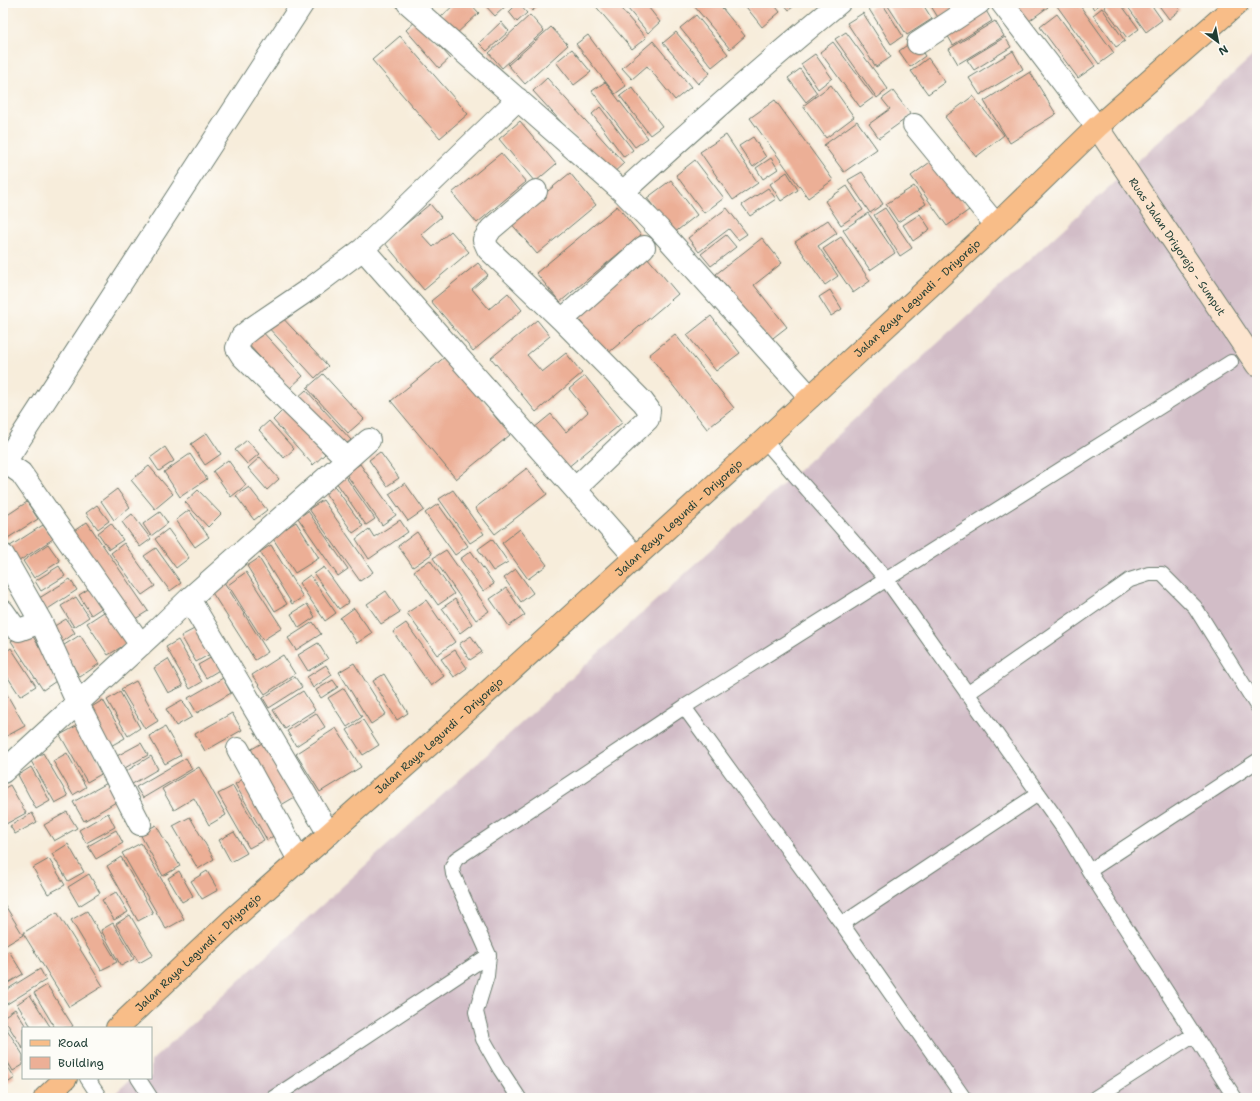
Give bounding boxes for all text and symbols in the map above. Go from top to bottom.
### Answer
north arrow [1198,22,1238,62]
text: N [1215,41,1231,59]
street label: Ruas Jalan Driyorejo - Sumput [1125,175,1229,319]
street label: Jalan Raya Legundi - Driyorejo [851,236,984,361]
street label: Jalan Raya Legundi - Driyorejo [612,456,746,580]
street label: Jalan Raya Legundi - Driyorejo [372,674,507,797]
street label: Jalan Raya Legundi - Driyorejo [132,890,265,1015]
legend [22,1027,152,1079]
text: Road [58,1035,89,1051]
text: Building [58,1055,104,1071]

